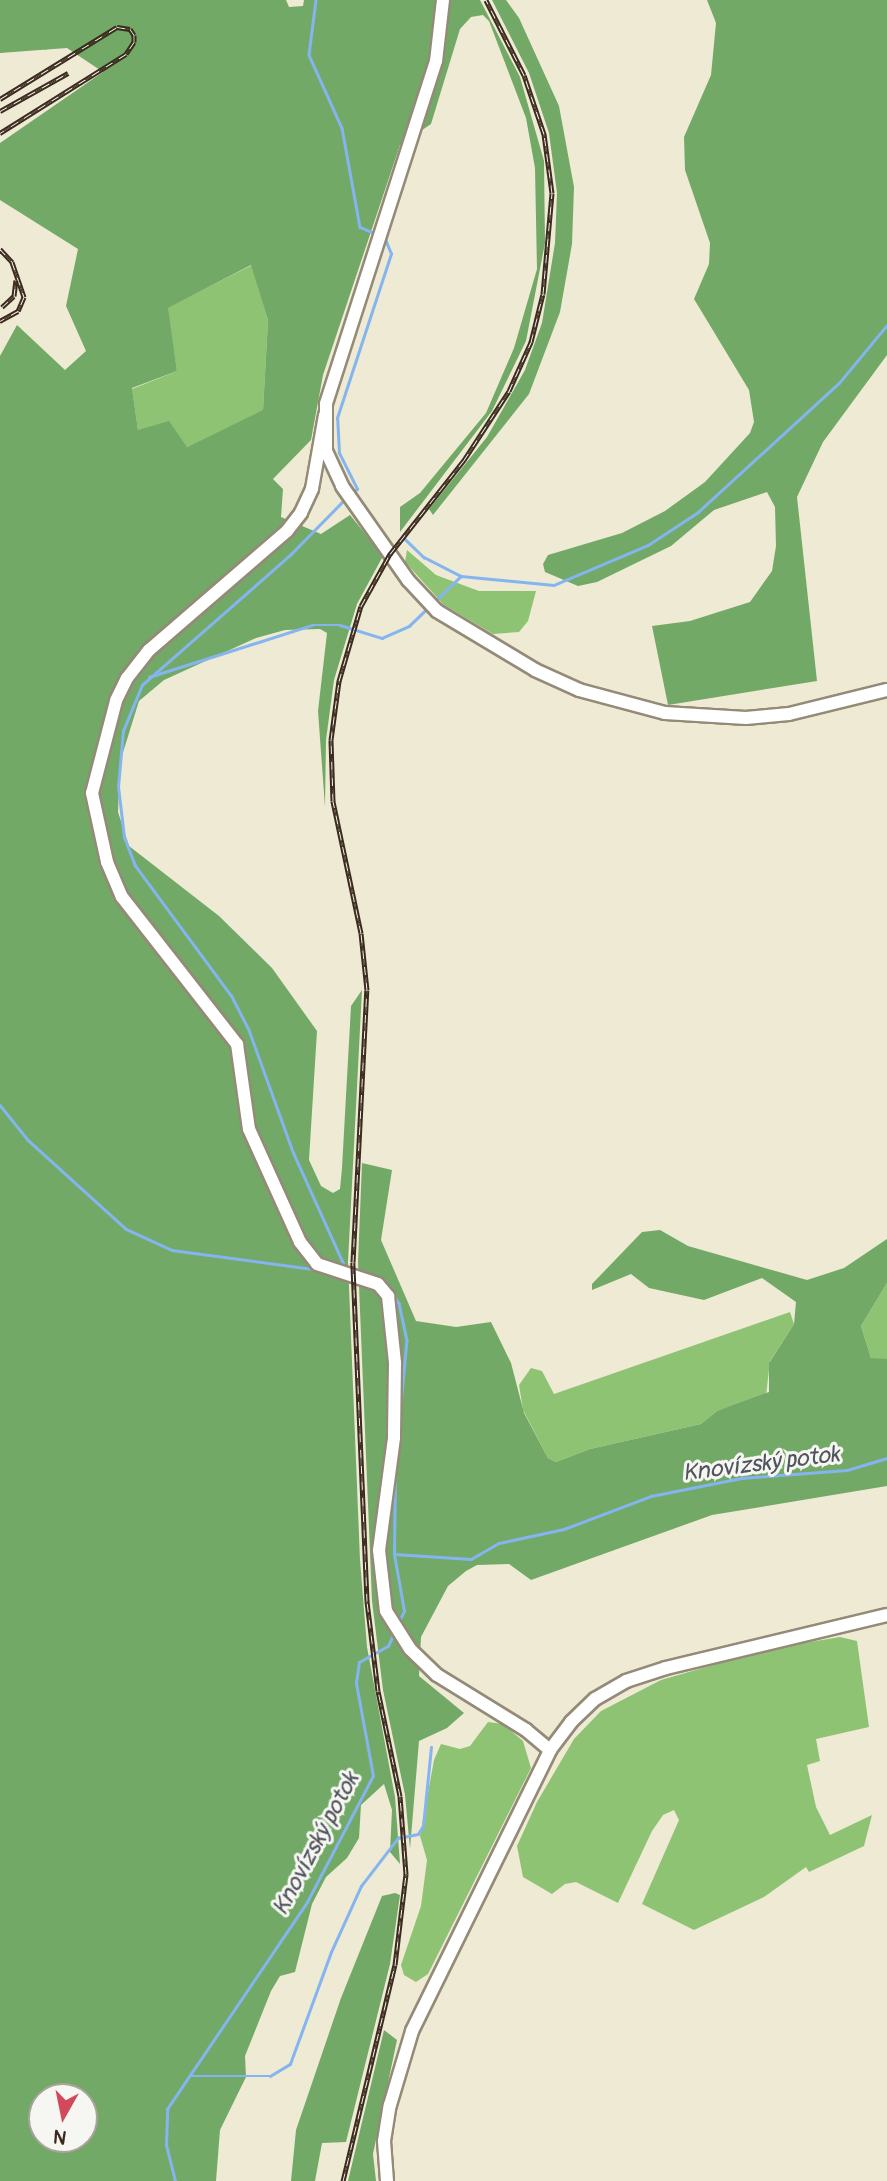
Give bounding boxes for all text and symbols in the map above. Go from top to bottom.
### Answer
water label: Knovízský potok [681,1441,841,1487]
water label: Knovízský potok [267,1768,365,1920]
north arrow [28,2083,98,2153]
text: N [52,2124,68,2150]

